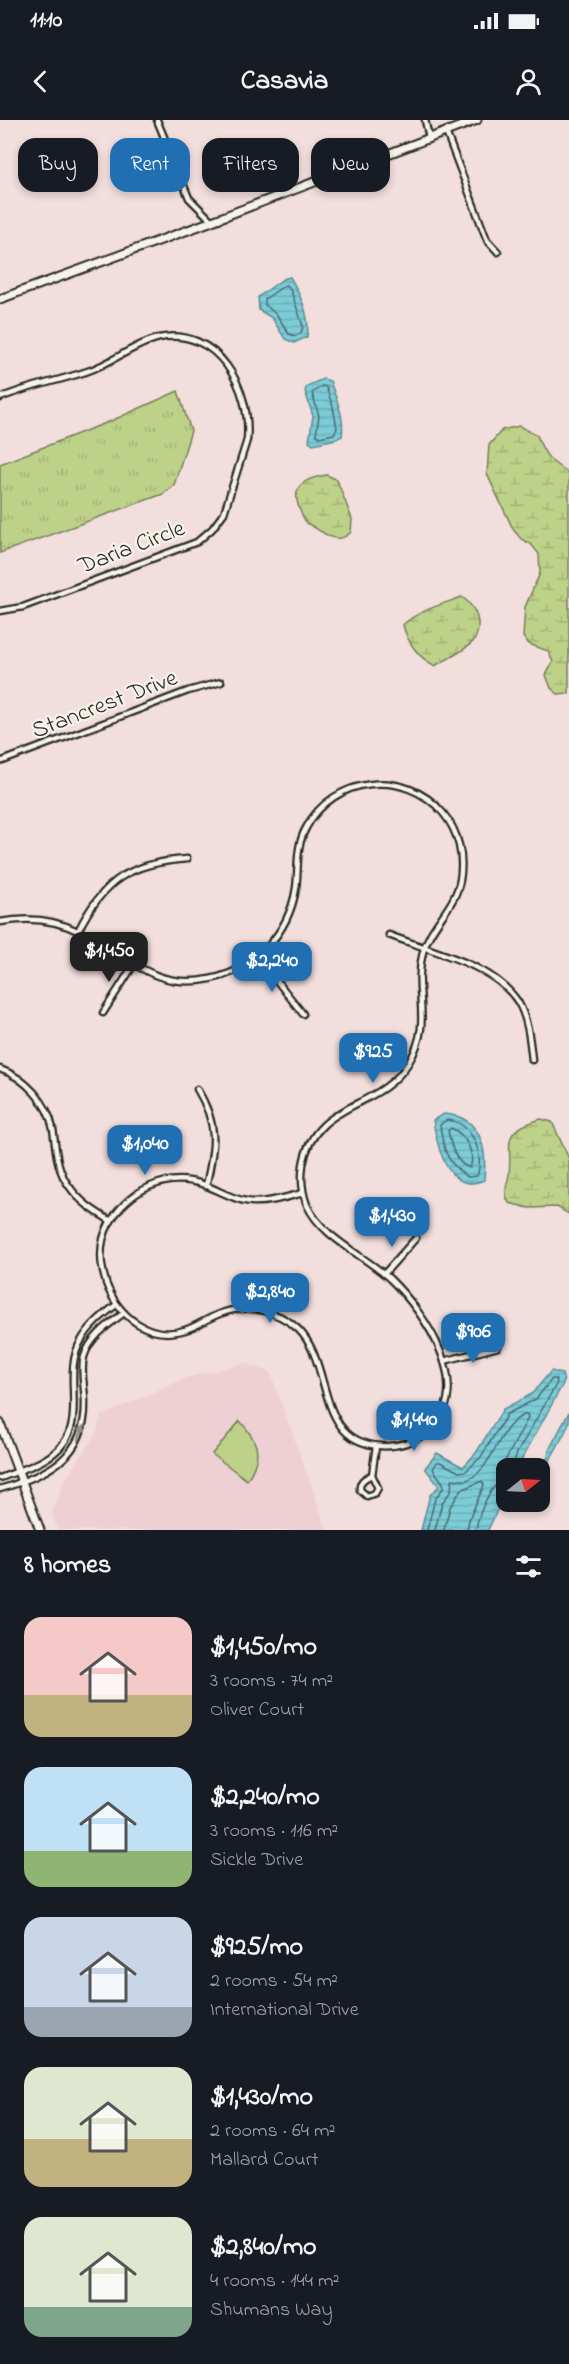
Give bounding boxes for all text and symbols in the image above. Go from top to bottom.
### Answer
text: 11:10 [30,5,62,37]
text: Casavia [241,62,328,101]
icon: back [24,65,57,98]
icon: person [512,65,545,98]
chip: Buy [18,138,98,192]
chip: Rent [110,138,190,192]
chip: Filters [202,138,299,192]
chip: New [311,138,390,192]
street label: Daria Circle [73,512,191,585]
street label: Stancrest Drive [27,661,183,749]
pin: $1,450 [60,932,158,983]
text: $1,450 [84,937,134,966]
pin: $2,240 [223,942,321,993]
text: $2,240 [246,947,298,976]
pin: $925 [337,1033,409,1084]
text: $925 [353,1038,393,1067]
pin: $1,040 [96,1125,194,1176]
text: $1,040 [121,1130,169,1159]
pin: $1,430 [343,1197,441,1248]
text: $1,430 [368,1202,416,1231]
pin: $2,840 [221,1273,319,1324]
text: $2,840 [245,1278,295,1307]
pin: $906 [437,1313,509,1364]
text: $906 [455,1318,491,1347]
pin: $1,440 [365,1401,463,1452]
text: $1,440 [390,1406,438,1435]
one-way arrow [76,1424,86,1442]
north arrow [496,1458,550,1512]
map controls [496,1458,550,1512]
text: 8 homes [24,1547,111,1585]
icon: filters [512,1550,545,1583]
text: $1,450/mo [210,1629,317,1667]
icon: home [72,1641,144,1713]
text: 3 rooms · 74 m² [210,1667,333,1696]
text: Oliver Court [210,1696,304,1725]
text: $2,240/mo [210,1779,320,1817]
icon: home [72,1791,144,1863]
text: 3 rooms · 116 m² [210,1817,338,1846]
text: Sickle Drive [210,1846,303,1875]
text: $925/mo [210,1929,303,1967]
icon: home [72,1941,144,2013]
text: 2 rooms · 54 m² [210,1967,338,1996]
text: International Drive [210,1996,359,2025]
text: $1,430/mo [210,2079,313,2117]
icon: home [72,2091,144,2163]
text: 2 rooms · 64 m² [210,2117,335,2146]
text: Mallard Court [210,2146,319,2175]
text: $2,840/mo [210,2229,317,2267]
icon: home [72,2241,144,2313]
text: 4 rooms · 144 m² [210,2267,340,2296]
text: Shumans Way [210,2296,333,2325]

